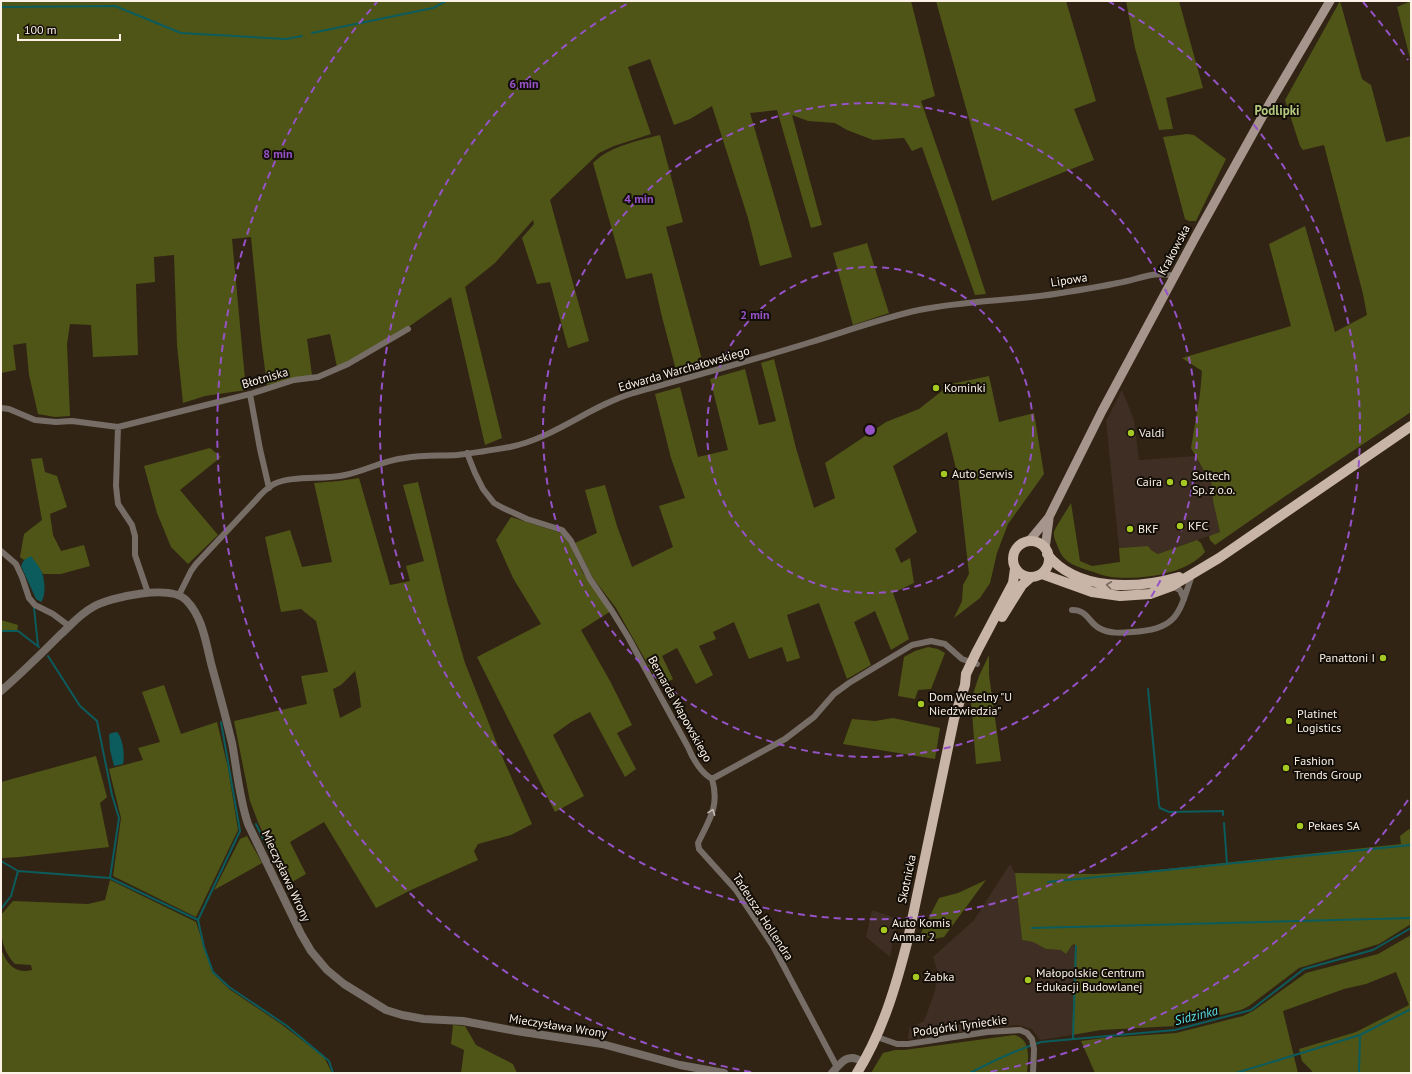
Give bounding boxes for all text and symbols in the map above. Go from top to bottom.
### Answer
scale bar [18,16,120,42]
text: 100 m [24,22,57,37]
text: 6 min [509,76,539,91]
district label: Podlipki [1254,102,1300,119]
text: 8 min [263,146,293,161]
text: 4 min [624,191,654,206]
street label: Krakowska [1154,222,1193,277]
street label: Lipowa [1049,269,1088,290]
text: 2 min [740,307,770,322]
street label: Edwarda Warchałowskiego [616,343,751,394]
street label: Błotniska [240,364,290,391]
place label: Kominki [944,380,986,395]
marker: Kominki [931,383,941,393]
centre of rings [863,423,877,437]
place label: Valdi [1138,425,1164,440]
marker: Valdi [1126,428,1136,438]
place label: Auto Serwis [952,466,1013,481]
place label: Soltech Sp. z o.o. [1192,468,1235,497]
marker: Auto Serwis [939,469,949,479]
place label: Caira [1136,474,1162,489]
marker: Caira [1165,477,1175,487]
marker: Soltech Sp. z o.o. [1179,478,1189,488]
place label: KFC [1188,518,1209,533]
place label: BKF [1138,521,1159,536]
marker: KFC [1175,521,1185,531]
marker: BKF [1125,524,1135,534]
one-way arrow [1106,581,1112,590]
place label: Panattoni I [1319,650,1375,665]
street label: Bernarda Wapowskiego [645,653,716,764]
marker: Panattoni I [1378,653,1388,663]
place label: Dom Weselny "U Niedźwiedzia" [929,689,1012,718]
marker: Dom Weselny "U Niedźwiedzia" [916,699,926,709]
place label: Platinet Logistics [1297,706,1341,735]
marker: Platinet Logistics [1284,716,1294,726]
place label: Fashion Trends Group [1294,753,1362,782]
marker: Fashion Trends Group [1281,763,1291,773]
one-way arrow [707,809,716,816]
place label: Pekaes SA [1308,818,1360,833]
marker: Pekaes SA [1295,821,1305,831]
street label: Mieczysława Wrony [259,828,314,924]
street label: Skotnicka [894,853,919,905]
street label: Tadeusza Hollendra [730,870,797,963]
place label: Auto Komis Anmar 2 [892,915,950,944]
marker: Auto Komis Anmar 2 [879,925,889,935]
place label: Małopolskie Centrum Edukacji Budowlanej [1036,965,1145,994]
place label: Żabka [924,969,954,984]
marker: Żabka [911,972,921,982]
marker: Małopolskie Centrum Edukacji Budowlanej [1023,975,1033,985]
water label: Sidzinka [1173,1002,1220,1029]
street label: Mieczysława Wrony [508,1010,609,1041]
street label: Podgórki Tynieckie [912,1011,1008,1040]

